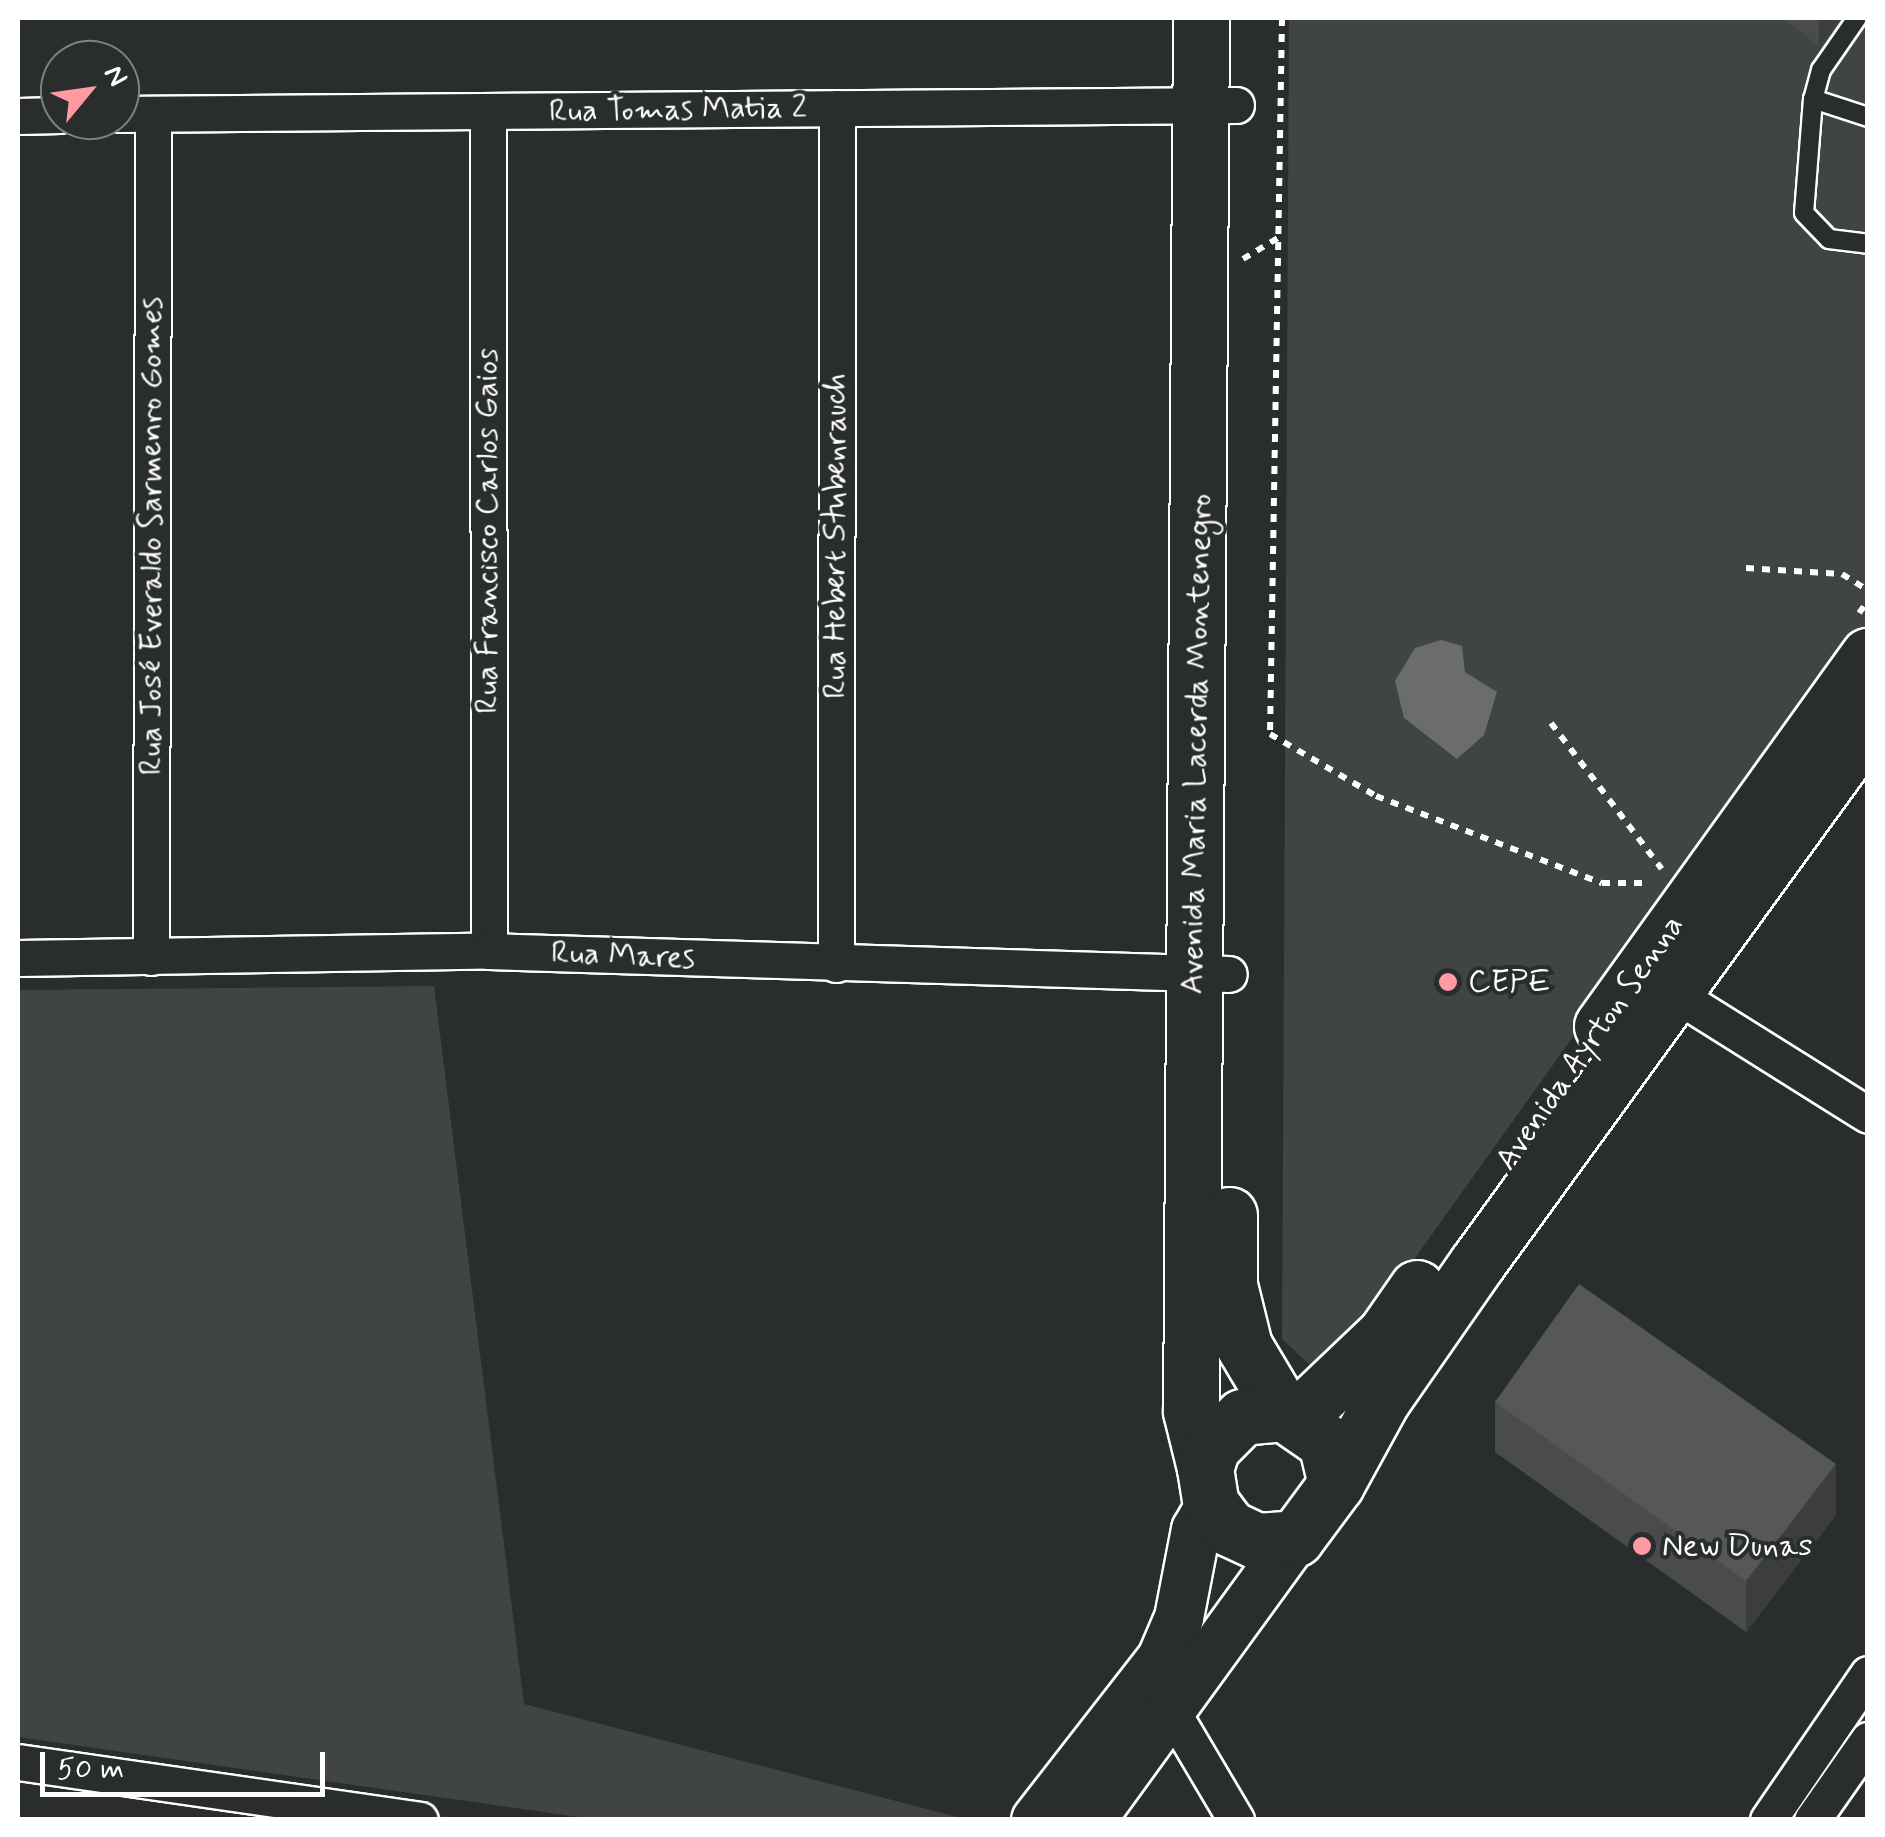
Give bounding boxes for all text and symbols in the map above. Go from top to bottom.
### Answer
north arrow [40,40,140,140]
text: N [94,59,136,93]
street label: Rua Tomas Matia 2 [548,89,808,131]
street label: Rua José Everaldo Sarmenro Gomes [133,292,171,780]
street label: Rua Francisco Carlos Gaios [469,350,507,712]
street label: Rua Hebert Stubenrauch [817,373,855,699]
street label: Avenida Maria Lacerda Montenegro [1174,498,1220,990]
street label: Avenida Ayrton Senna [1486,907,1694,1179]
street label: Rua Mares [551,934,695,978]
place label: CEPE [1468,963,1550,1001]
marker: CEPE [1437,971,1459,993]
place label: New Dunas [1662,1527,1810,1565]
marker: New Dunas [1631,1535,1653,1557]
scale bar [45,1732,330,1794]
text: 50 m [57,1750,124,1789]

